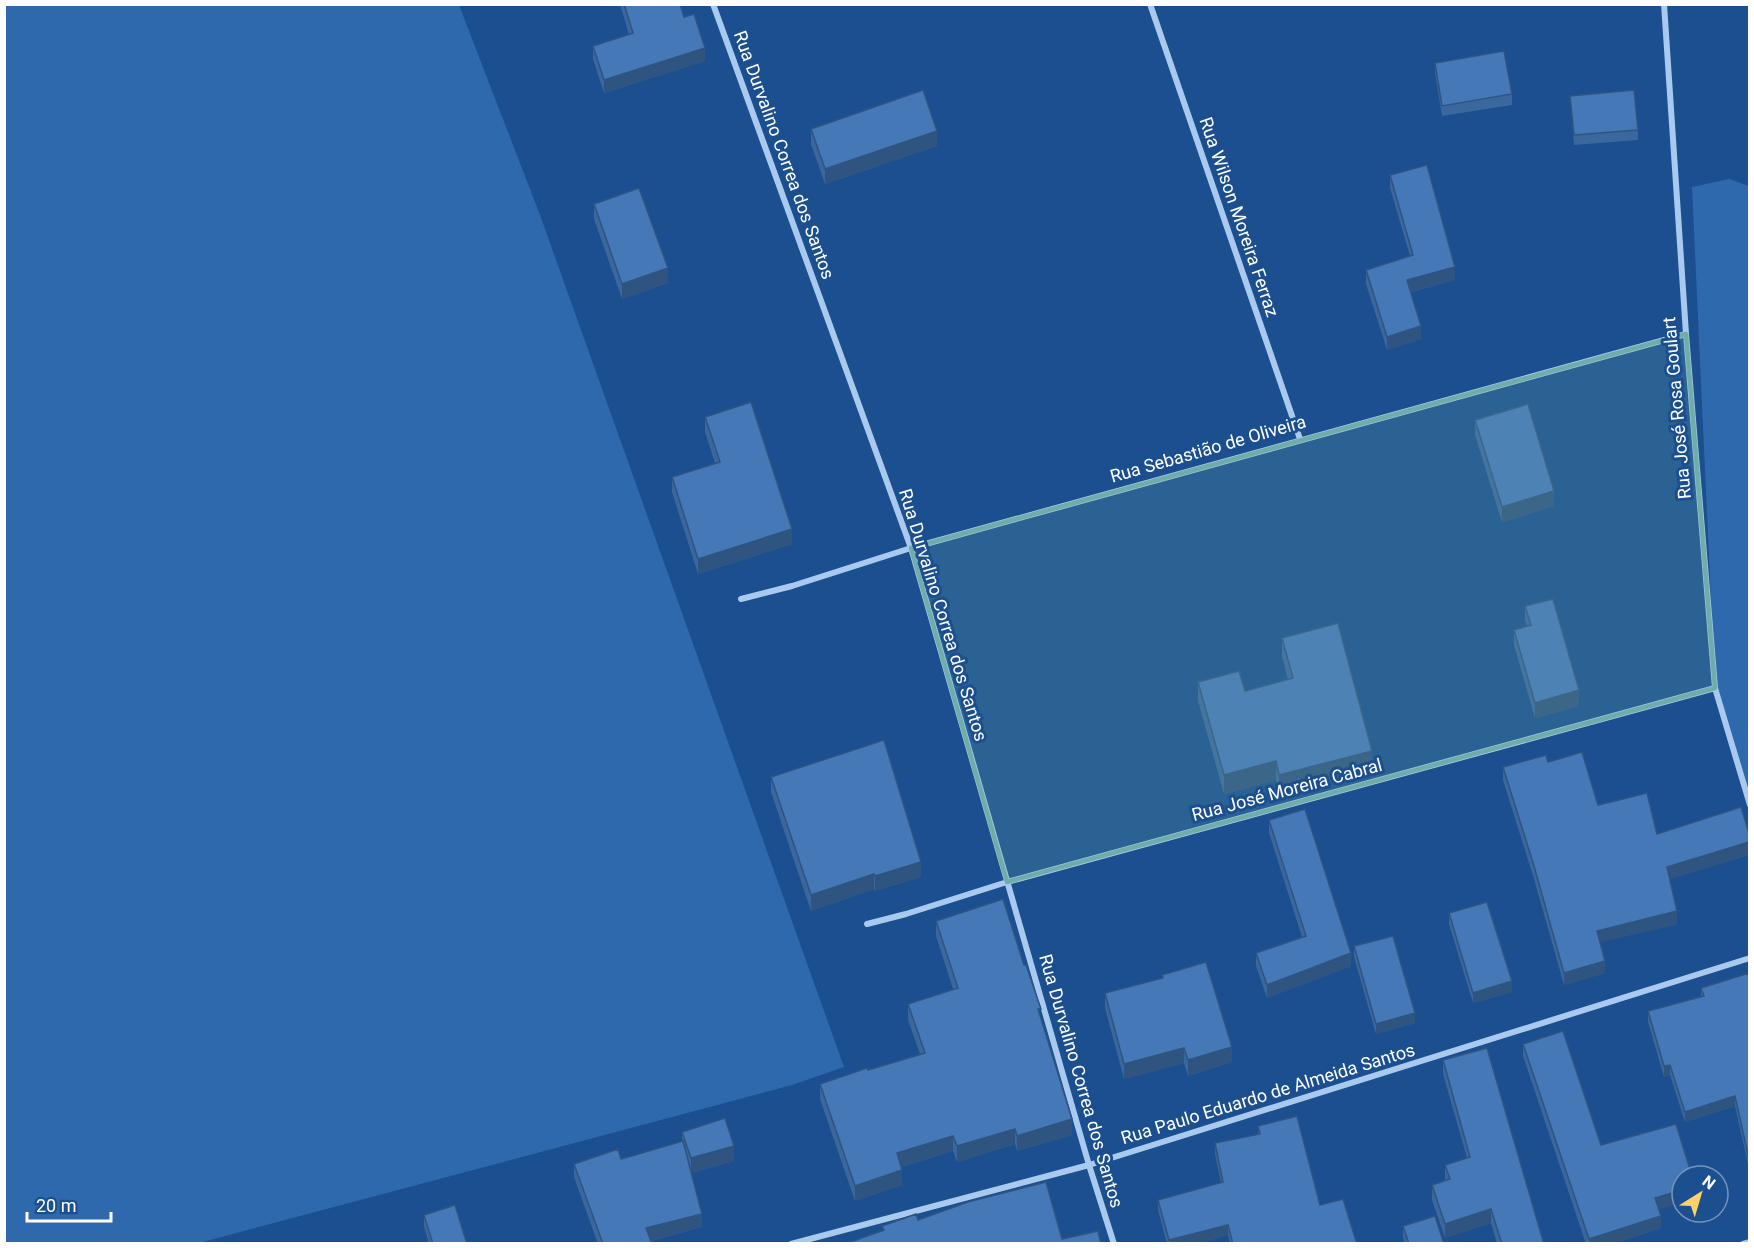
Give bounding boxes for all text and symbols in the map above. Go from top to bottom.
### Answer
street label: Rua Durvalino Correa dos Santos [730,28,839,282]
street label: Rua Wilson Moreira Ferraz [1195,114,1284,319]
street label: Rua José Rosa Goulart [1658,316,1695,500]
street label: Rua Sebastião de Oliveira [1107,410,1308,487]
street label: Rua Durvalino Correa dos Santos [895,486,992,744]
street label: Rua José Moreira Cabral [1189,754,1384,825]
street label: Rua Durvalino Correa dos Santos [1035,952,1128,1210]
street label: Rua Paulo Eduardo de Almeida Santos [1118,1039,1417,1148]
north arrow [1670,1164,1730,1224]
text: N [1698,1171,1719,1193]
scale bar [27,1185,111,1223]
text: 20 m [36,1195,76,1216]

